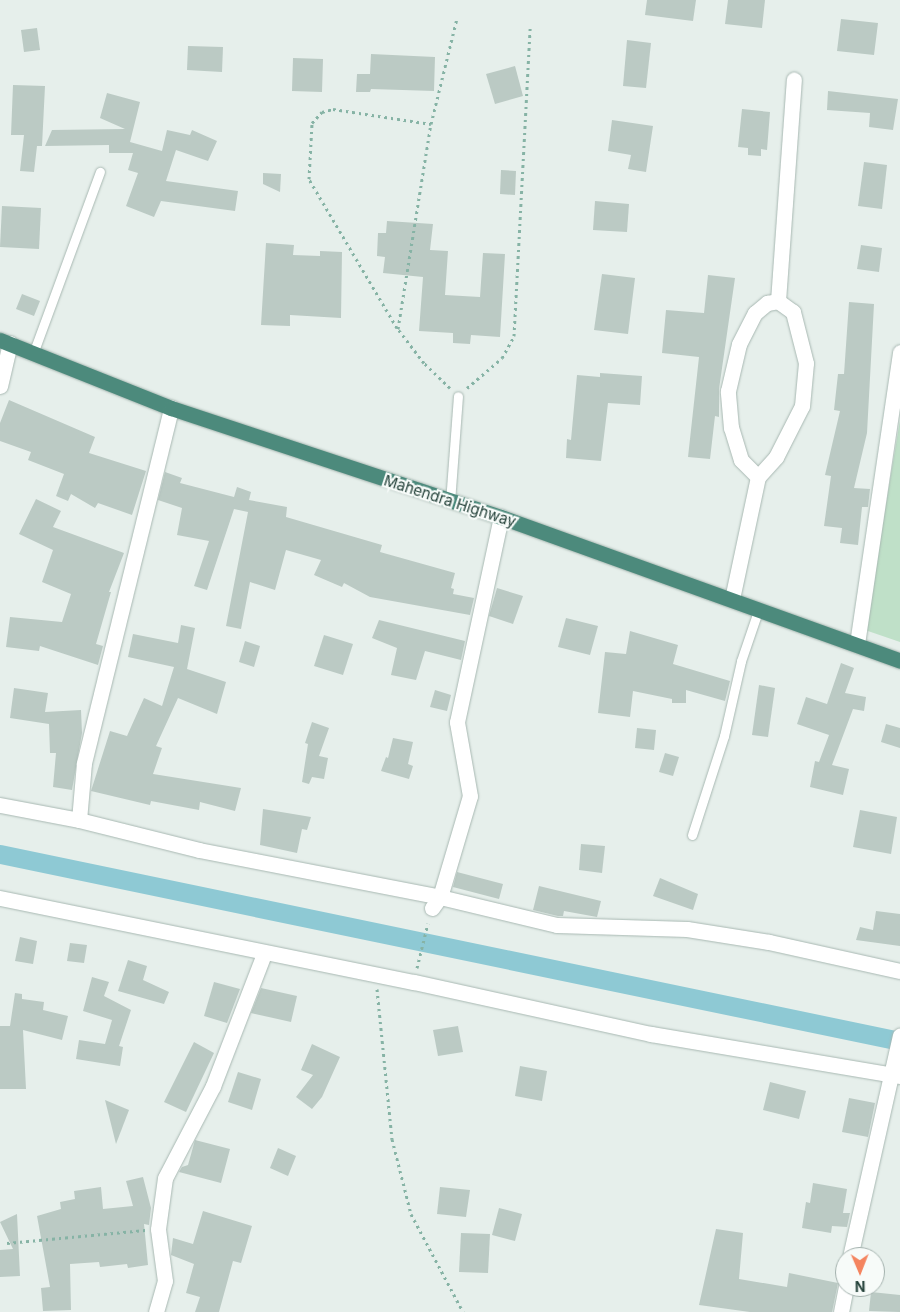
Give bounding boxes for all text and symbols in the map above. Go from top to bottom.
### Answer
street label: Mahendra Highway [382,471,518,531]
north arrow [835,1247,885,1297]
text: N [855,1278,866,1295]

